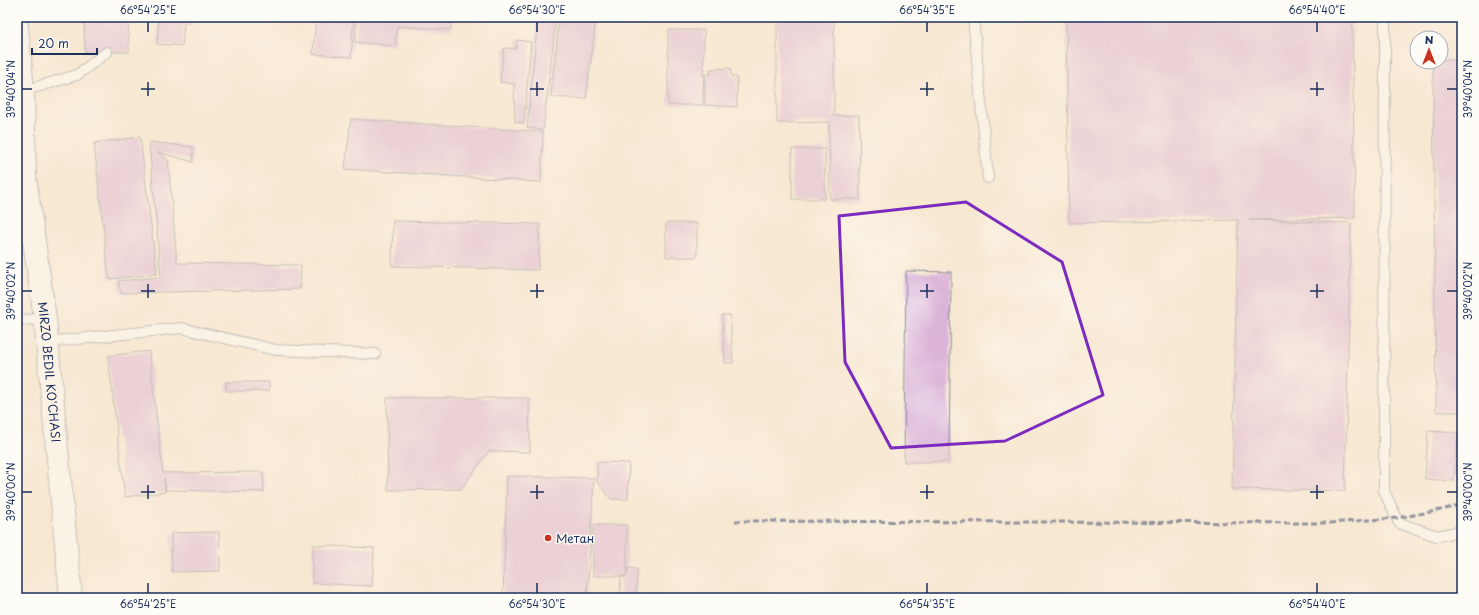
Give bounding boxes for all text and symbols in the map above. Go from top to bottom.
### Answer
text: 66°54'25"E [120,2,176,17]
text: 66°54'30"E [508,2,566,17]
text: 66°54'35"E [899,2,955,17]
text: 66°54'40"E [1289,2,1345,17]
scale bar [32,30,97,56]
north arrow [1409,30,1449,70]
text: N [1425,31,1434,48]
text: 20 m [38,34,69,52]
text: 39°40'04"N [3,60,18,118]
text: 39°40'04"N [1460,60,1475,118]
text: 39°40'02"N [3,262,18,320]
text: 39°40'02"N [1460,262,1475,320]
street label: MIRZO BEDIL KO'CHASI [34,301,65,443]
text: 39°40'00"N [3,462,18,522]
text: 39°40'00"N [1460,462,1475,522]
place label: Метан [556,529,594,547]
marker: Метан [543,533,553,543]
text: 66°54'25"E [120,596,176,611]
text: 66°54'30"E [508,596,566,611]
text: 66°54'35"E [899,596,955,611]
text: 66°54'40"E [1289,596,1345,611]

